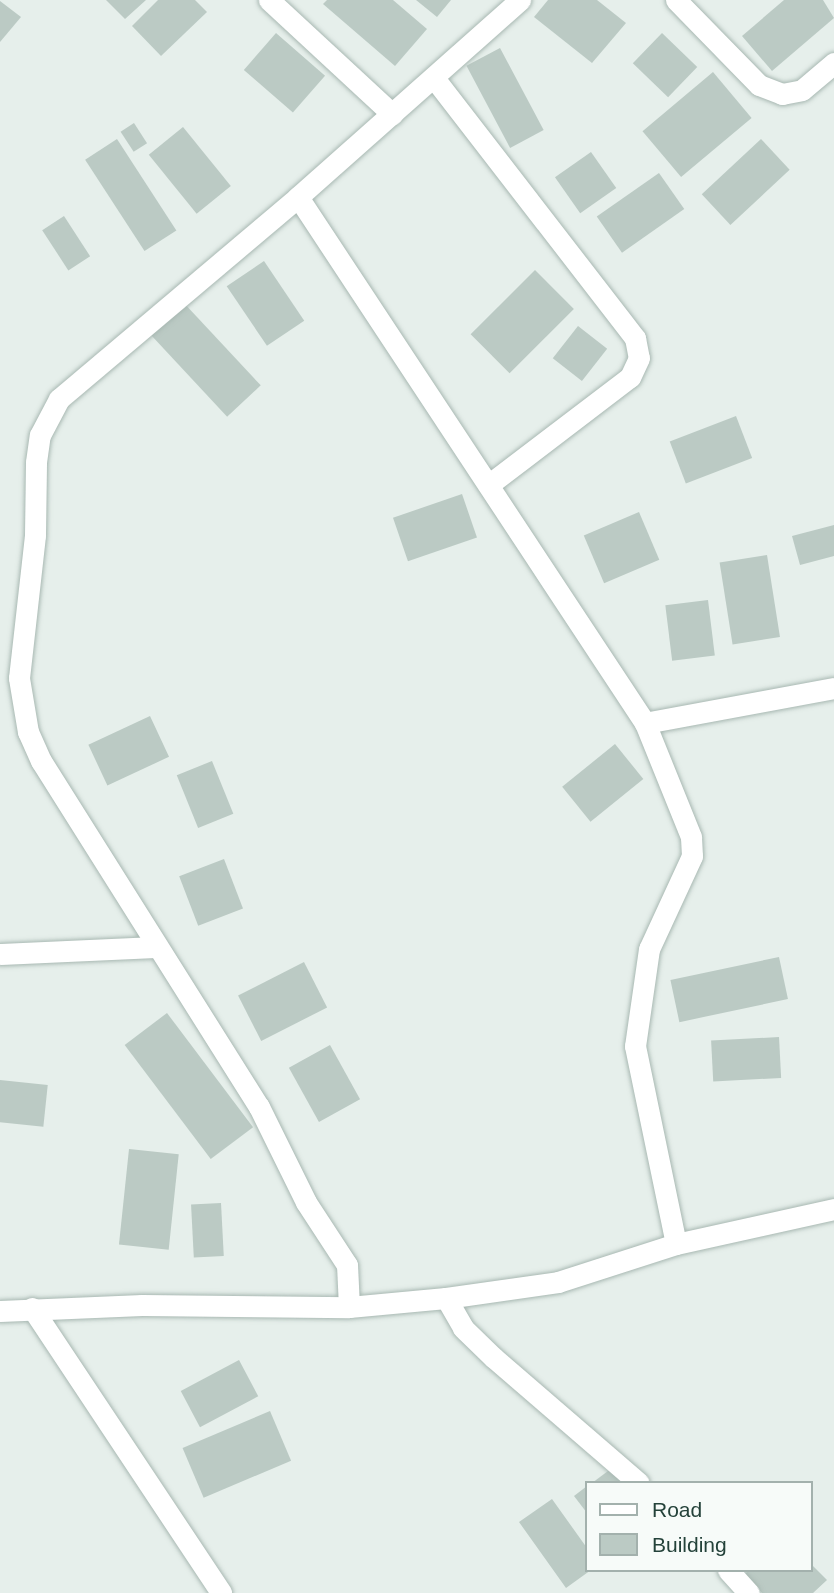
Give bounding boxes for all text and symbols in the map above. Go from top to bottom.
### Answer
legend [586,1481,813,1572]
text: Road [652,1498,702,1521]
text: Building [652,1533,727,1556]

